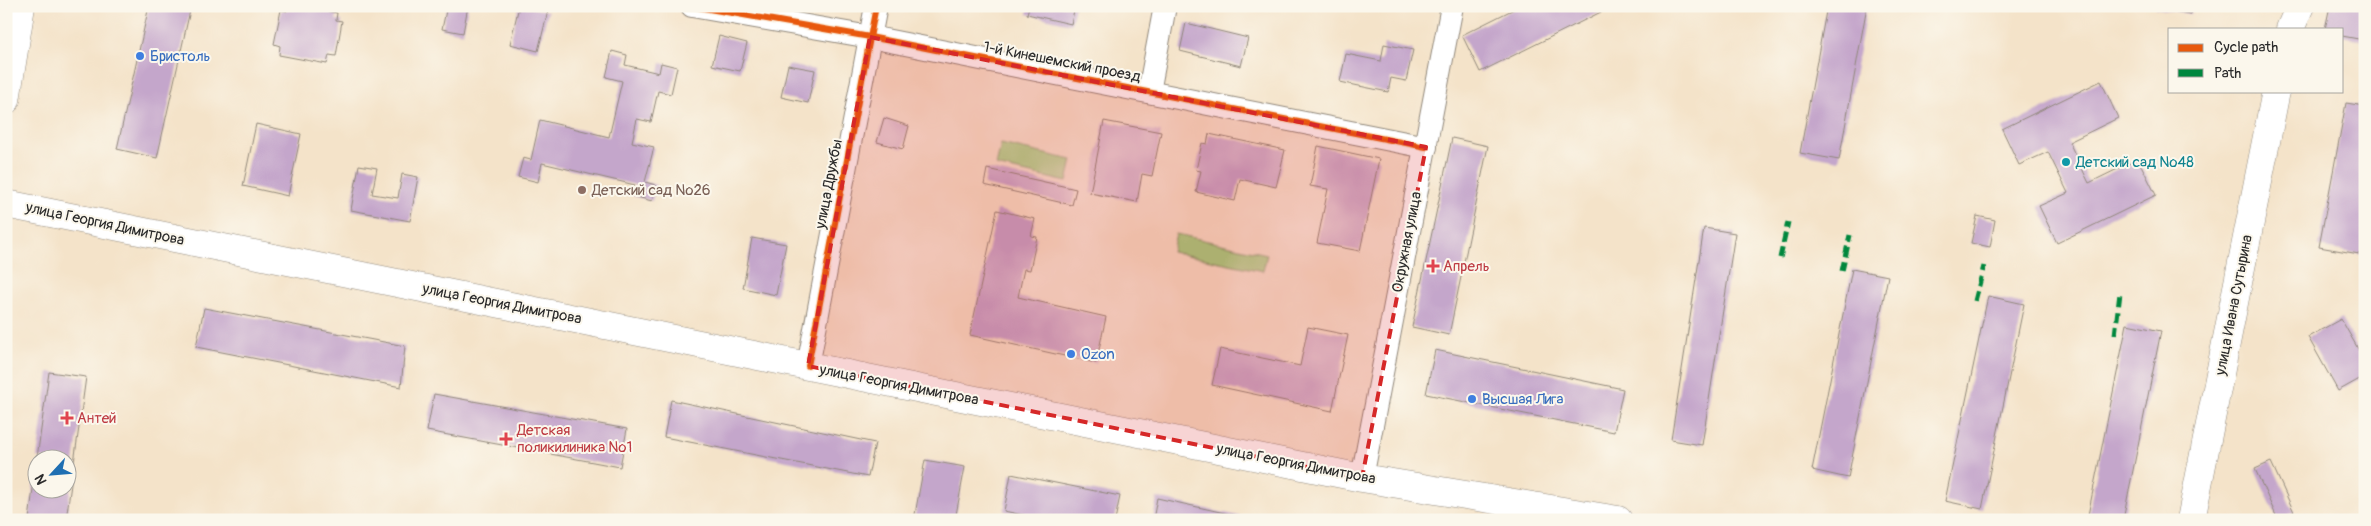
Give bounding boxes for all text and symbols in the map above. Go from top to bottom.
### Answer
legend [2168,28,2344,92]
street label: 1-й Кинешемский проезд [982,37,1142,87]
text: Cycle path [2214,38,2278,57]
place label: Бристоль [150,47,211,66]
marker: Бристоль [134,50,146,62]
text: Path [2214,64,2241,83]
street label: улица Дружбы [811,138,847,231]
place label: Детский сад №48 [2075,153,2194,172]
marker: Детский сад №48 [2060,156,2072,168]
place label: Детский сад №26 [591,181,711,200]
marker: Детский сад №26 [576,184,588,196]
street label: Окружная улица [1388,190,1426,294]
street label: улица Георгия Димитрова [23,198,186,250]
street label: улица Ивана Сутырина [2211,233,2257,378]
place label: Апрель [1443,257,1490,276]
marker: Апрель [1427,260,1439,272]
street label: улица Георгия Димитрова [420,279,583,329]
place label: Ozon [1081,345,1115,364]
marker: Ozon [1065,348,1077,360]
street label: улица Георгия Димитрова [817,360,980,410]
place label: Высшая Лига [1482,390,1563,409]
marker: Высшая Лига [1466,393,1478,405]
place label: Антей [77,409,116,428]
marker: Антей [61,412,73,424]
place label: Детская поликилиника №1 [516,421,632,457]
marker: Детская поликилиника №1 [499,432,513,446]
street label: улица Георгия Димитрова [1214,439,1377,489]
north arrow [28,448,78,498]
text: N [31,471,50,487]

